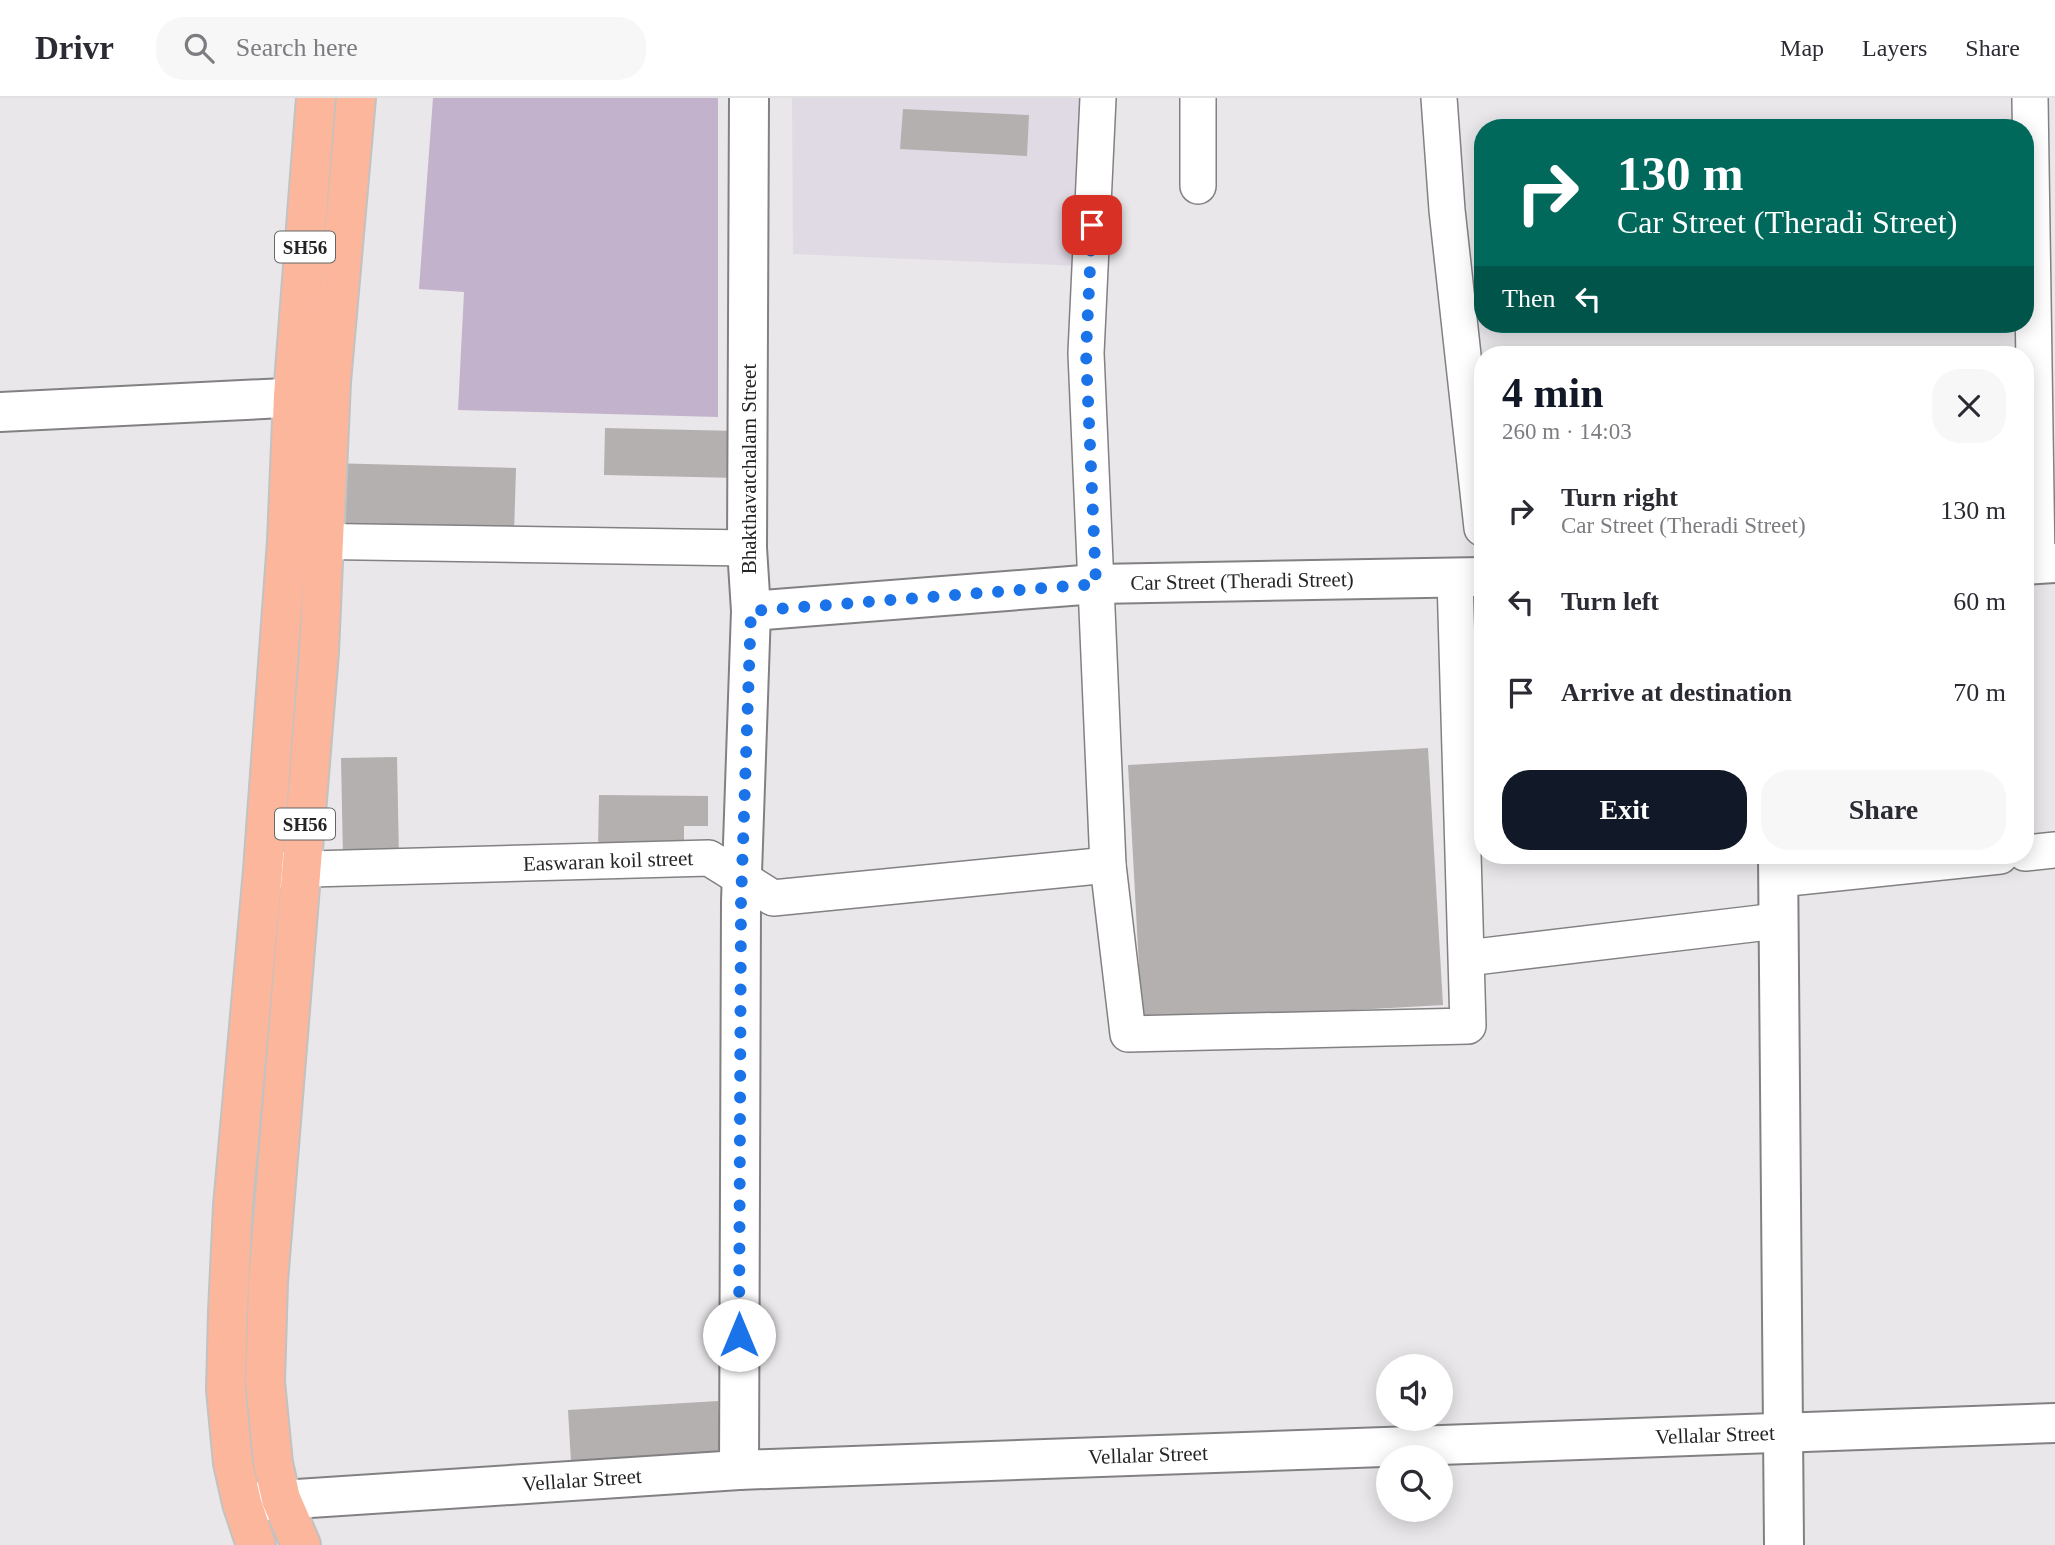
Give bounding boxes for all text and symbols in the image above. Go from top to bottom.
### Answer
search box [156,17,646,80]
icon: search [180,29,218,67]
text: Drivr [35,30,114,66]
text: Search here [236,33,358,62]
text: Map [1780,35,1824,61]
text: Layers [1862,35,1927,61]
text: Share [1965,35,2020,61]
text: 130 m [1617,146,1744,201]
icon: right [1502,147,1593,238]
pin [1062,195,1122,255]
text: Car Street (Theradi Street) [1617,204,1957,240]
icon: arrive [1073,206,1111,244]
road number: SH56 [275,232,335,262]
icon: left [1569,280,1607,318]
text: Then [1502,284,1555,313]
street label: Bhakthavatchalam Street [737,364,761,574]
button: close [1932,369,2006,443]
text: 4 min [1502,370,1604,416]
text: 260 m · 14:03 [1502,419,1632,444]
text: Turn right [1561,483,1678,512]
icon: right [1502,492,1540,530]
text: 130 m [1940,496,2006,525]
text: Car Street (Theradi Street) [1561,513,1806,538]
street label: Car Street (Theradi Street) [1130,567,1354,595]
icon: left [1502,583,1540,621]
text: Turn left [1561,587,1659,616]
text: 60 m [1953,587,2006,616]
icon: arrive [1502,674,1540,712]
text: Arrive at destination [1561,678,1792,707]
text: 70 m [1953,678,2006,707]
button: Exit [1502,770,1747,850]
button: Share [1761,770,2006,850]
road number: SH56 [275,808,335,839]
street label: Easwaran koil street [522,846,694,876]
position arrow [702,1298,776,1372]
map controls [1376,1354,1453,1522]
button: sound [1376,1354,1453,1431]
street label: Vellalar Street [1655,1421,1775,1449]
street label: Vellalar Street [1088,1441,1208,1469]
button: search [1376,1445,1453,1522]
street label: Vellalar Street [522,1464,643,1496]

